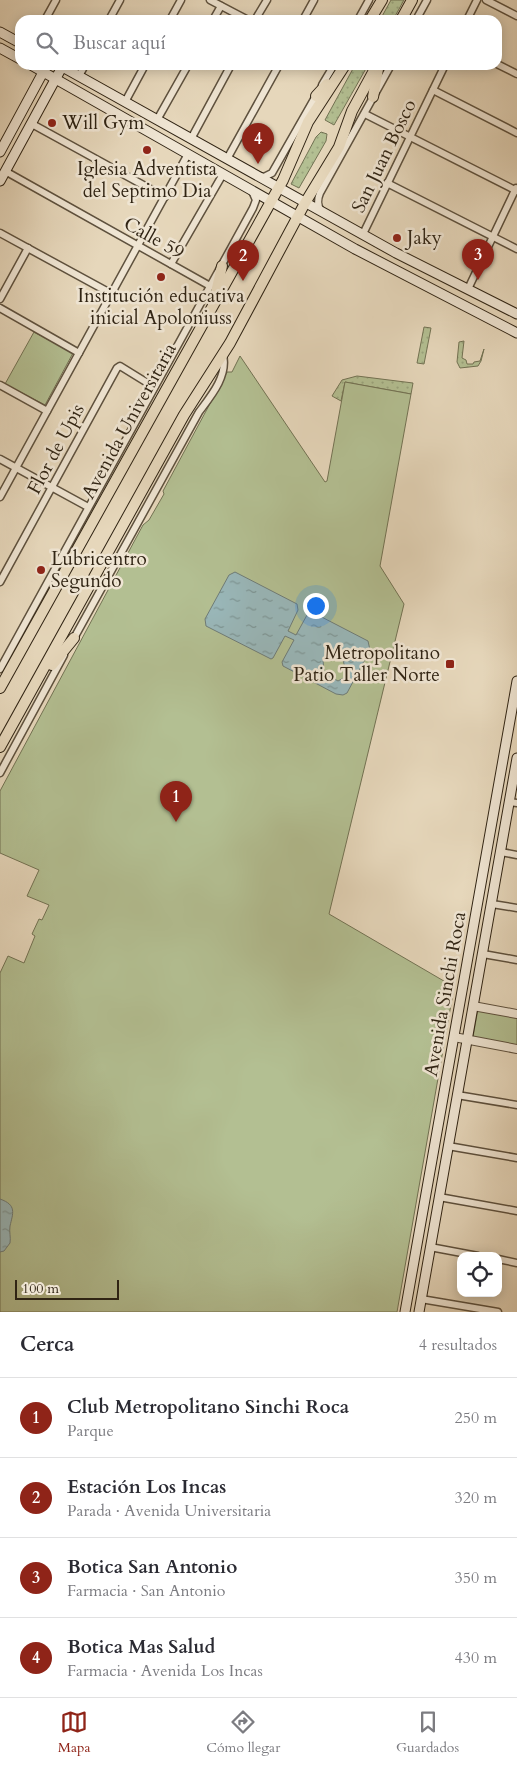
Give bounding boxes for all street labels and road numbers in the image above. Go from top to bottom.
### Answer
street label: San Juan Bosco [345,95,423,217]
street label: Calle 59 [119,211,189,265]
street label: Avenida Universitaria [75,338,183,504]
street label: Flor de Upis [21,399,91,499]
street label: Avenida Sinchi Roca [418,910,472,1078]

